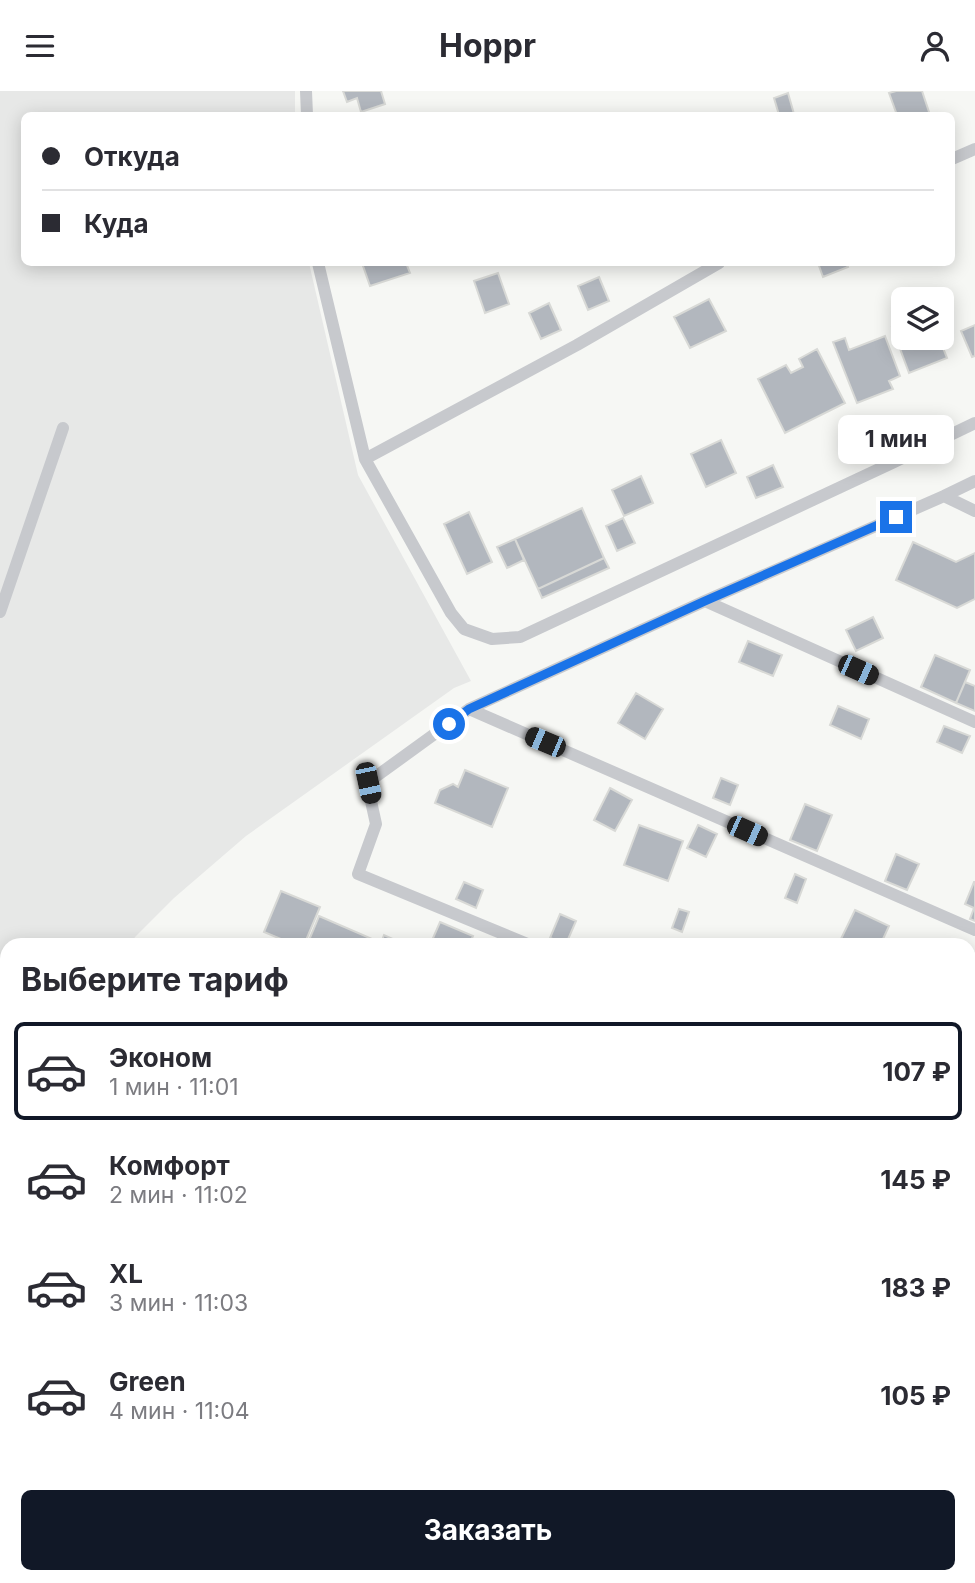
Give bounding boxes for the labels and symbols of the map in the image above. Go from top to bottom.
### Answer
callout: 1 мин [838,415,954,465]
route end [880,501,912,533]
car [835,652,882,688]
route start [433,708,465,740]
car [522,724,569,760]
car [354,760,383,806]
car [724,813,771,849]

